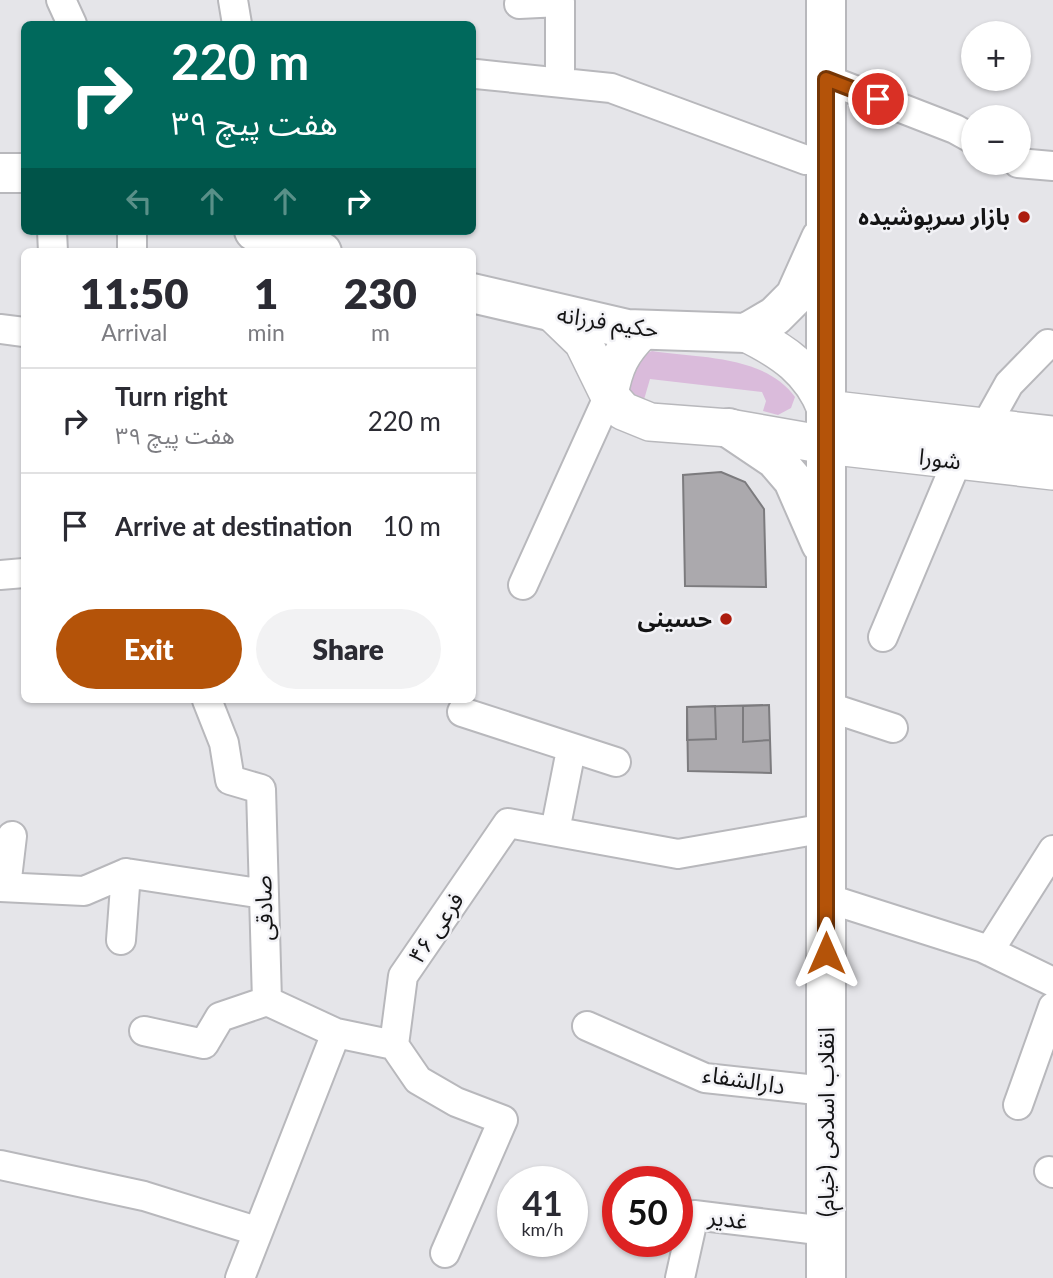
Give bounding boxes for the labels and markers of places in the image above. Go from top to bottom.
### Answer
pin [848,69,908,129]
place label: بازار سرپوشیده [858,202,1010,233]
marker: بازار سرپوشیده [1016,209,1032,225]
place label: حسینی [637,604,712,633]
marker: حسینی [718,611,734,627]

